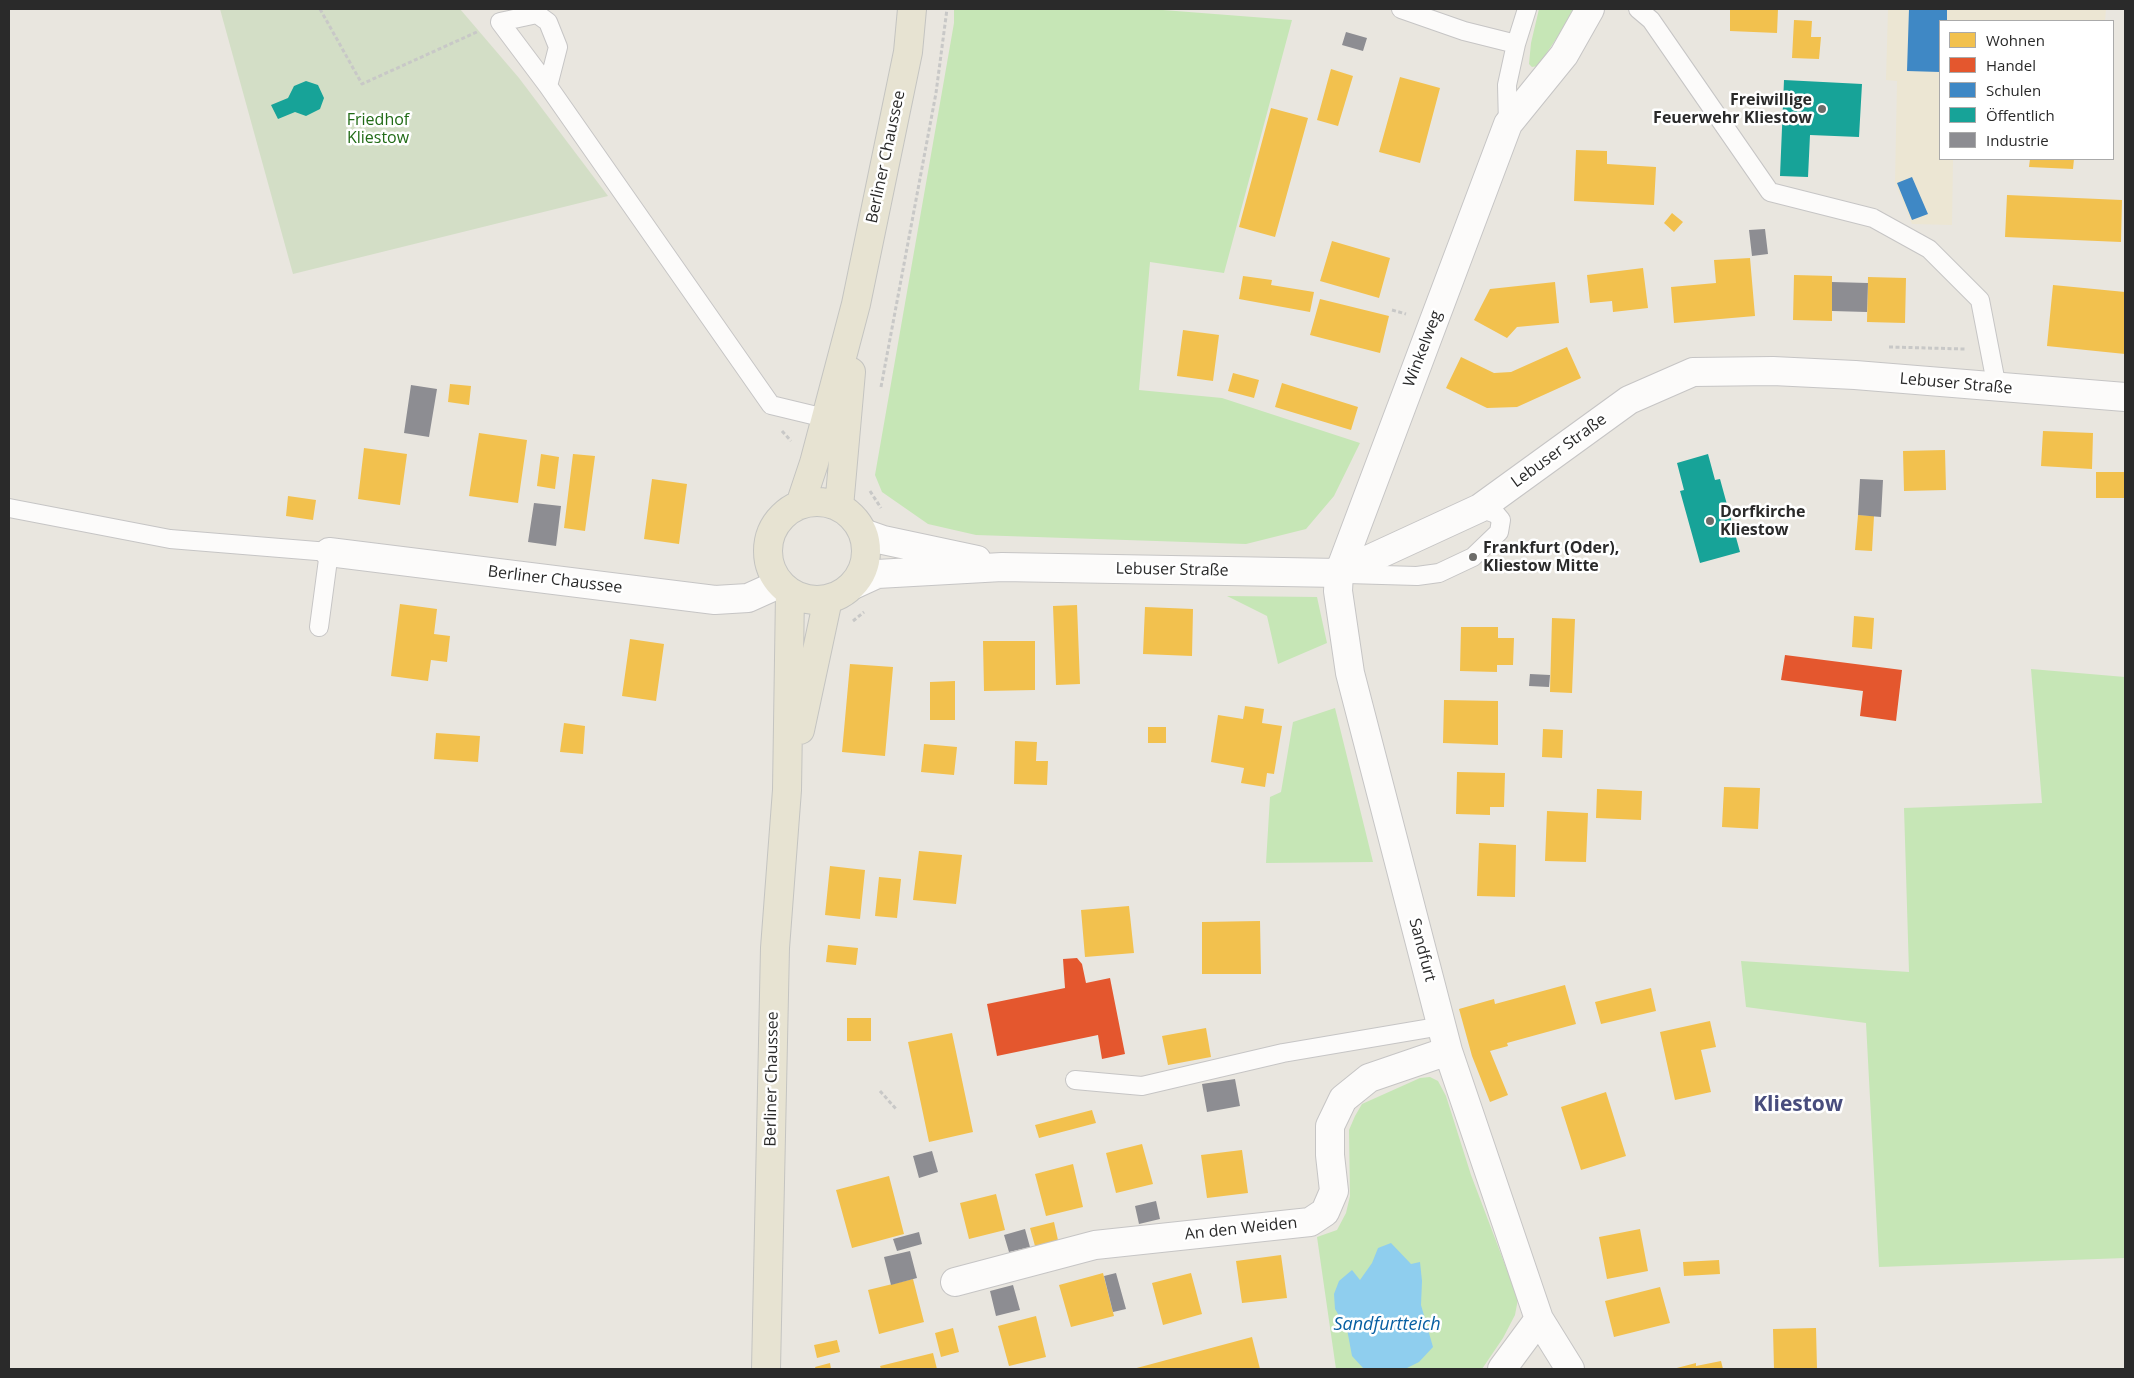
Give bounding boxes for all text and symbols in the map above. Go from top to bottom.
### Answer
legend [1939,20,2114,160]
text: Wohnen [1986,30,2045,50]
text: Handel [1986,55,2036,75]
text: Schulen [1986,80,2041,100]
street label: Berliner Chaussee [863,89,909,225]
place label: Freiwillige Feuerwehr Kliestow [1653,90,1812,128]
marker: Freiwillige Feuerwehr Kliestow [1816,103,1828,115]
text: Öffentlich [1986,105,2055,125]
park label: Friedhof Kliestow [347,110,409,148]
text: Industrie [1986,130,2049,150]
street label: Winkelweg [1400,308,1446,390]
street label: Lebuser Straße [1899,370,2013,398]
street label: Lebuser Straße [1508,410,1610,492]
place label: Dorfkirche Kliestow [1720,502,1805,540]
marker: Dorfkirche Kliestow [1704,515,1716,527]
place label: Frankfurt (Oder), Kliestow Mitte [1483,538,1619,576]
marker: Frankfurt (Oder), Kliestow Mitte [1467,551,1479,563]
street label: Lebuser Straße [1115,559,1229,581]
street label: Berliner Chaussee [487,562,623,598]
street label: Sandfurt [1404,916,1440,984]
street label: Berliner Chaussee [761,1011,783,1147]
district label: Kliestow [1753,1092,1843,1118]
street label: An den Weiden [1184,1214,1298,1244]
water label: Sandfurtteich [1333,1314,1441,1336]

